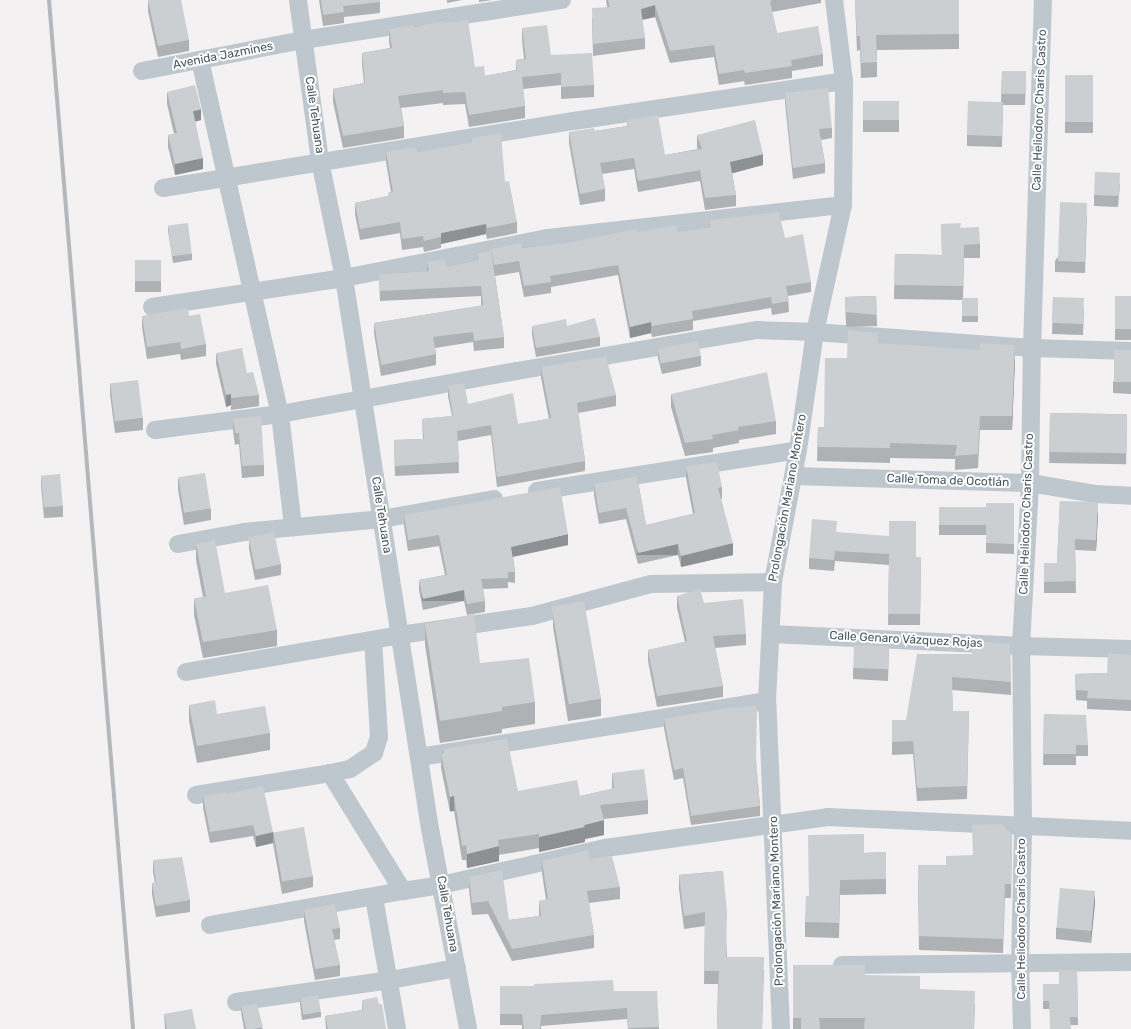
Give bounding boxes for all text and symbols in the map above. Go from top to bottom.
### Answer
street label: Calle Heliodoro Charis Castro [1030,29,1050,191]
street label: Avenida Jazmines [172,39,274,73]
street label: Calle Tehuana [301,76,327,154]
street label: Prolongación Mariano Montero [766,413,810,583]
street label: Calle Heliodoro Charis Castro [1017,433,1037,595]
street label: Calle Toma de Ocotlán [886,472,1010,490]
street label: Calle Tehuana [368,476,394,554]
street label: Calle Genaro Vázquez Rojas [829,629,983,651]
street label: Prolongación Mariano Montero [767,816,787,986]
street label: Calle Heliodoro Charis Castro [1015,838,1029,1000]
street label: Calle Tehuana [433,875,461,953]

